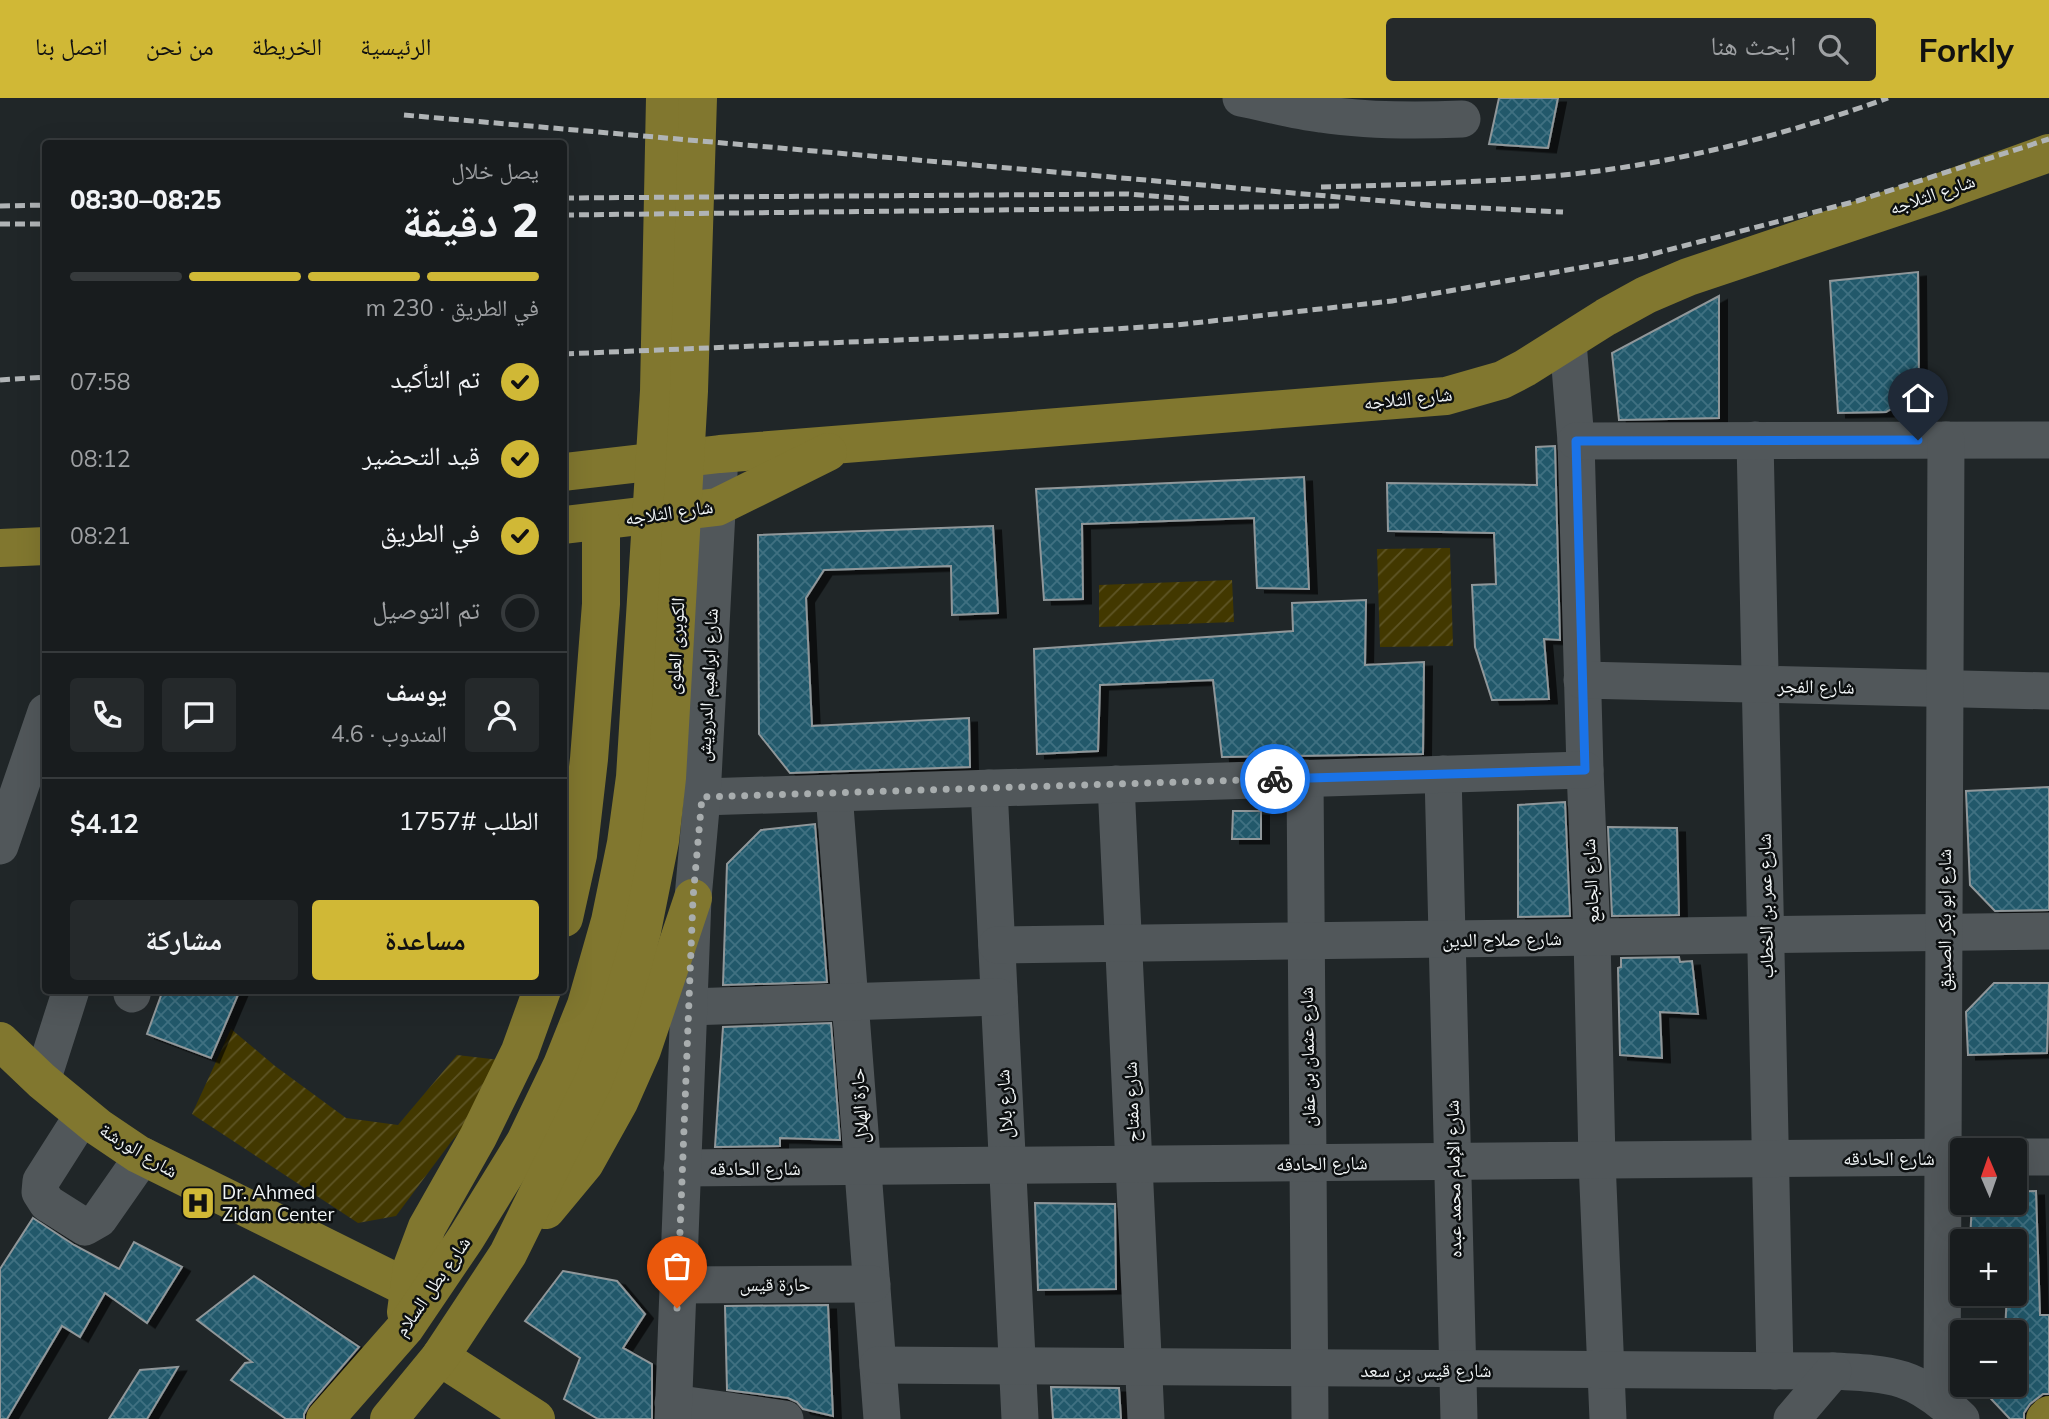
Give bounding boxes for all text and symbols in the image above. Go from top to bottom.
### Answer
search box [1386,18,1876,81]
text: ابحث هنا [1710,29,1796,62]
text: Forkly [1918,29,2014,70]
icon: search [1814,30,1852,68]
text: اتصل بنا [35,31,108,61]
text: من نحن [146,31,214,61]
text: الخريطة [252,31,322,61]
text: الرئيسية [360,31,431,61]
text: يصل خلال [451,156,539,185]
street label: شارع الثلاجه [1886,168,1978,220]
text: 08:25–08:30 [70,183,221,216]
text: 2 دقيقة [402,191,539,249]
text: في الطريق · 230 m [366,293,539,322]
text: تم التأكيد [390,362,480,395]
icon: check [501,363,539,401]
text: 07:58 [70,367,130,396]
pin [1888,368,1948,440]
icon: home [1899,379,1937,417]
street label: شارع الثلاجه [1363,381,1453,415]
text: قيد التحضير [362,439,480,472]
icon: check [501,440,539,478]
text: 08:12 [70,444,130,473]
street label: شارع الثلاجه [623,494,715,530]
text: في الطريق [380,516,480,549]
icon: check [501,517,539,555]
text: 08:21 [70,521,130,550]
text: تم التوصيل [372,593,480,626]
street label: الكوبرى العلوى [660,597,690,695]
street label: شارع ابراهيم الدرويش [691,607,724,763]
street label: شارع الفجر [1776,673,1855,699]
text: يوسف [386,675,447,708]
button: phone [70,678,144,752]
button: chat [162,678,236,752]
button: person [465,678,539,752]
text: المندوب · 4.6 [331,719,447,748]
courier [1240,744,1310,814]
icon: bike [1256,760,1294,798]
text: الطلب #1757 [399,804,539,837]
text: $4.12 [70,807,139,840]
street label: شارع عمر بن الخطاب [1752,833,1778,979]
street label: شارع الجامع [1576,838,1605,924]
street label: شارع ابو بكر الصديق [1932,849,1956,991]
button: مشاركة [70,900,298,980]
button: مساعدة [312,900,539,980]
street label: شارع صلاح الدين [1442,926,1562,952]
street label: شارع عثمان بن عفان [1294,987,1320,1127]
street label: شارع مفتاح [1118,1061,1144,1143]
street label: حارة الهلال [844,1067,874,1145]
street label: شارع بلال [990,1069,1018,1139]
street label: شارع الإمام محمد عبده [1440,1100,1468,1258]
street label: شارع الورشة [96,1117,182,1183]
north arrow [1950,1138,2026,1214]
map controls [1950,1138,2027,1397]
street label: شارع الحادقه [1843,1146,1935,1170]
street label: شارع الحادقه [1276,1150,1368,1176]
street label: شارع الحادقه [709,1156,801,1180]
place label: Dr. Ahmed Zidan Center [222,1180,334,1226]
hospital icon: Dr. Ahmed Zidan Center [179,1184,217,1222]
button: + [1950,1229,2027,1306]
street label: شارع بطل السلام [389,1231,477,1342]
pin [647,1236,707,1308]
icon: bag [658,1247,696,1285]
street label: حارة قيس [739,1272,811,1296]
button: − [1950,1320,2027,1397]
street label: شارع قيس بن سعد [1361,1358,1491,1382]

